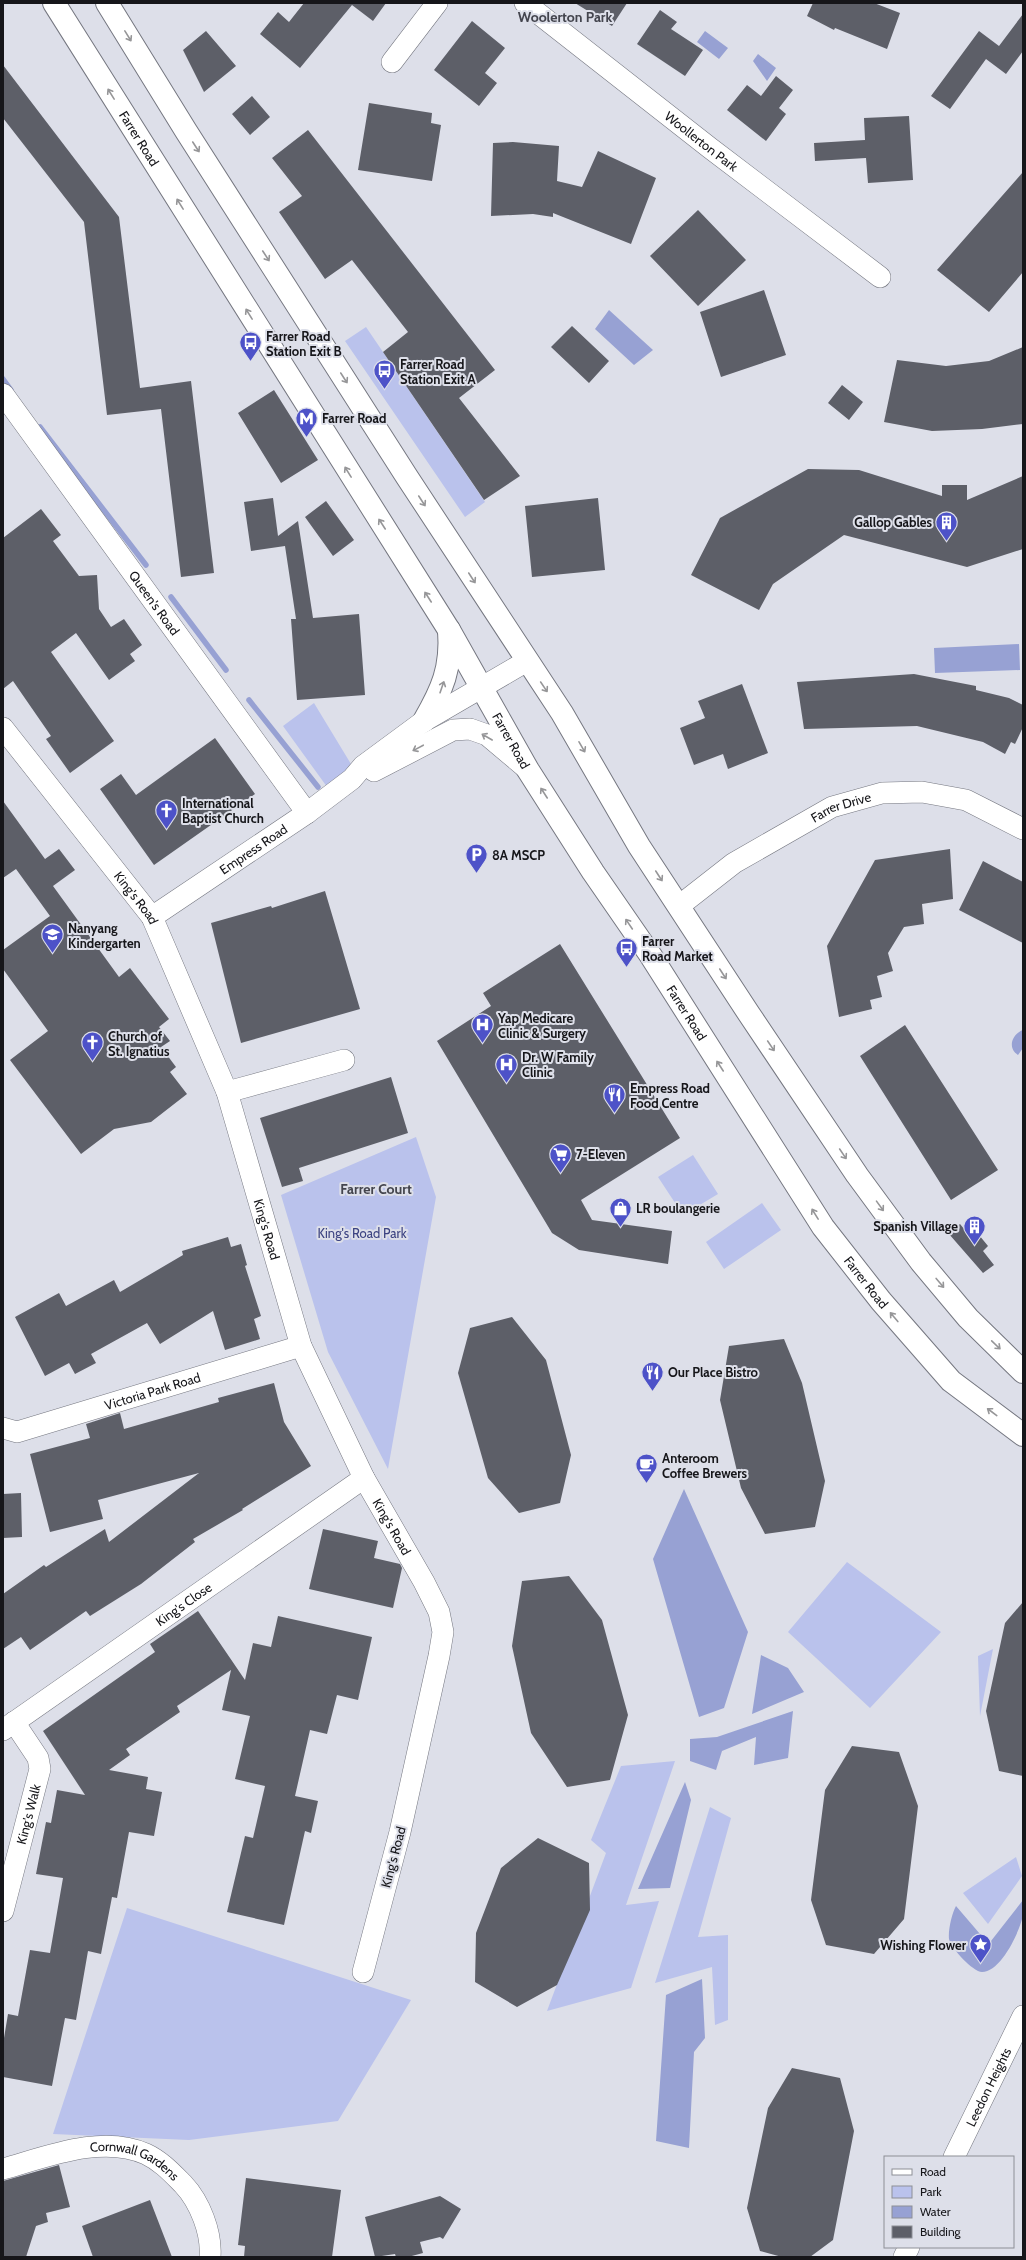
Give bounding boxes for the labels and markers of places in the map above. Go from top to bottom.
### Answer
place label: Farrer Road Station Exit B [266,328,342,359]
bus stop icon: Farrer Road Station Exit B [237,330,263,363]
place label: Farrer Road Station Exit A [400,356,477,387]
bus stop icon: Farrer Road Station Exit A [371,358,397,391]
metro station icon: Farrer Road [293,405,319,438]
place label: Farrer Road [322,410,386,426]
building icon: Gallop Gables [934,509,960,542]
place label: Gallop Gables [854,514,932,530]
place label: International Baptist Church [182,795,264,826]
church icon: International Baptist Church [153,797,179,830]
parking icon: 8A MSCP [464,842,490,875]
place label: 8A MSCP [492,847,545,863]
place label: Nanyang Kindergarten [68,920,141,951]
school or university icon: Nanyang Kindergarten [40,922,66,955]
place label: Farrer Road Market [642,933,713,964]
bus stop icon: Farrer Road Market [614,935,640,968]
place label: Yap Medicare Clinic & Surgery [497,1010,586,1041]
hospital icon: Yap Medicare Clinic & Surgery [469,1012,495,1045]
place label: Church of St. Ignatius [108,1028,170,1059]
church icon: Church of St. Ignatius [80,1030,106,1063]
place label: Dr. W Family Clinic [522,1049,594,1080]
hospital icon: Dr. W Family Clinic [493,1051,519,1084]
place label: Empress Road Food Centre [630,1080,710,1111]
restaurant icon: Empress Road Food Centre [602,1082,628,1115]
supermarket icon: 7-Eleven [547,1141,573,1174]
place label: 7-Eleven [576,1146,625,1162]
shop icon: LR boulangerie [607,1195,633,1228]
place label: LR boulangerie [636,1200,720,1216]
building icon: Spanish Village [961,1213,987,1246]
place label: Spanish Village [873,1218,958,1234]
restaurant icon: Our Place Bistro [640,1359,666,1392]
place label: Our Place Bistro [668,1364,759,1380]
place label: Anteroom Coffee Brewers [662,1450,747,1481]
cafe icon: Anteroom Coffee Brewers [634,1452,660,1485]
place icon: Wishing Flower [968,1932,994,1965]
place label: Wishing Flower [880,1937,967,1953]

